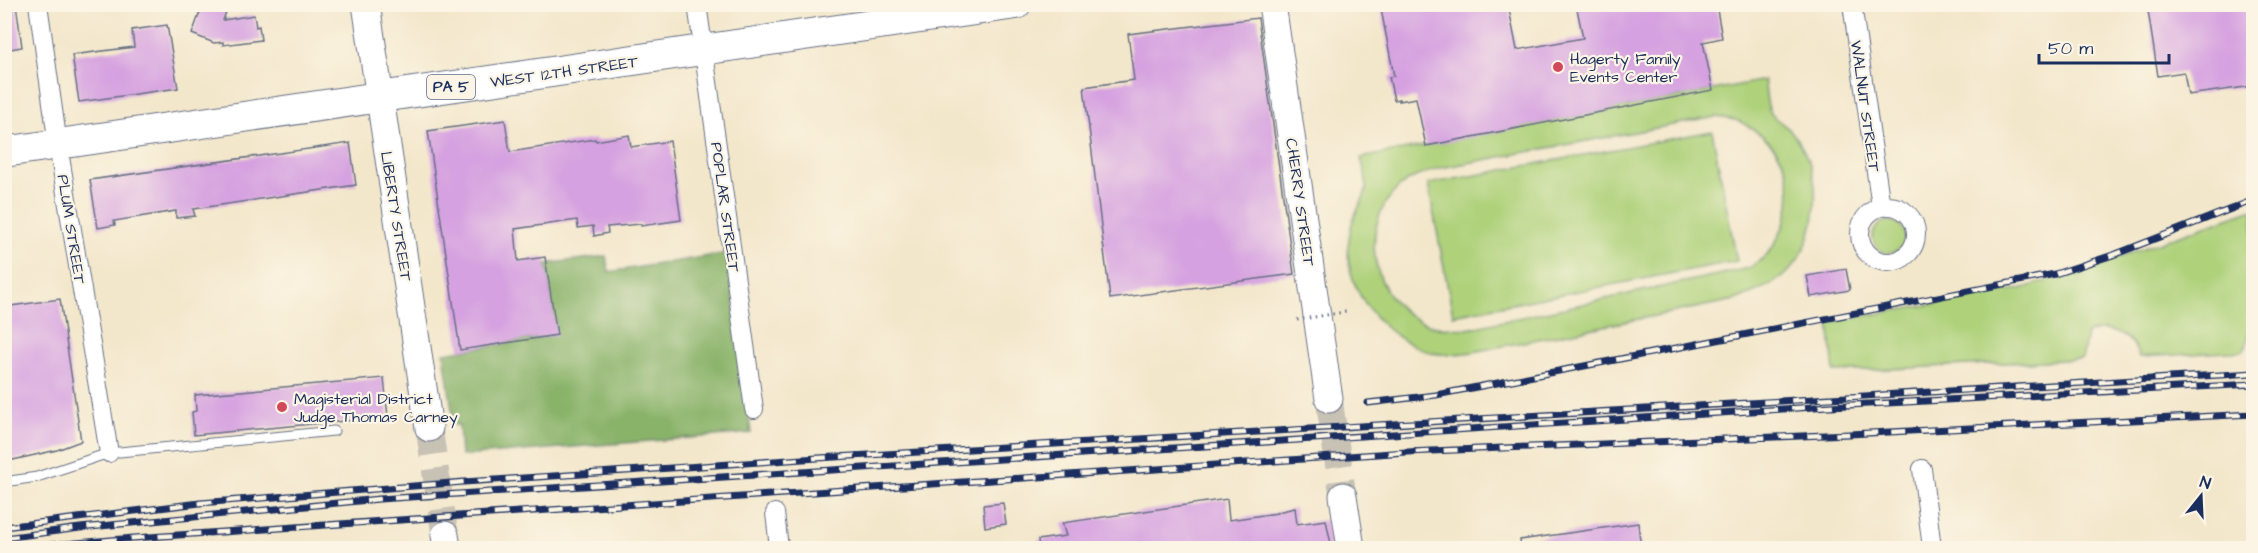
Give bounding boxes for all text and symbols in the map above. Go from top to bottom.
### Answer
scale bar [2039,27,2170,65]
text: 50 m [2048,36,2093,61]
street label: WALNUT STREET [1845,39,1885,173]
place label: Hagerty Family Events Center [1570,48,1681,88]
street label: WEST 12TH STREET [489,51,639,93]
marker: Hagerty Family Events Center [1551,60,1565,74]
road number: PA 5 [427,75,475,99]
street label: CHERRY STREET [1280,137,1320,267]
street label: POPLAR STREET [705,141,745,273]
street label: LIBERTY STREET [375,150,417,283]
street label: PLUM STREET [52,173,91,285]
place label: Magisterial District Judge Thomas Carney [294,388,458,429]
marker: Magisterial District Judge Thomas Carney [275,400,289,414]
north arrow [2171,466,2231,526]
text: N [2197,471,2213,495]

